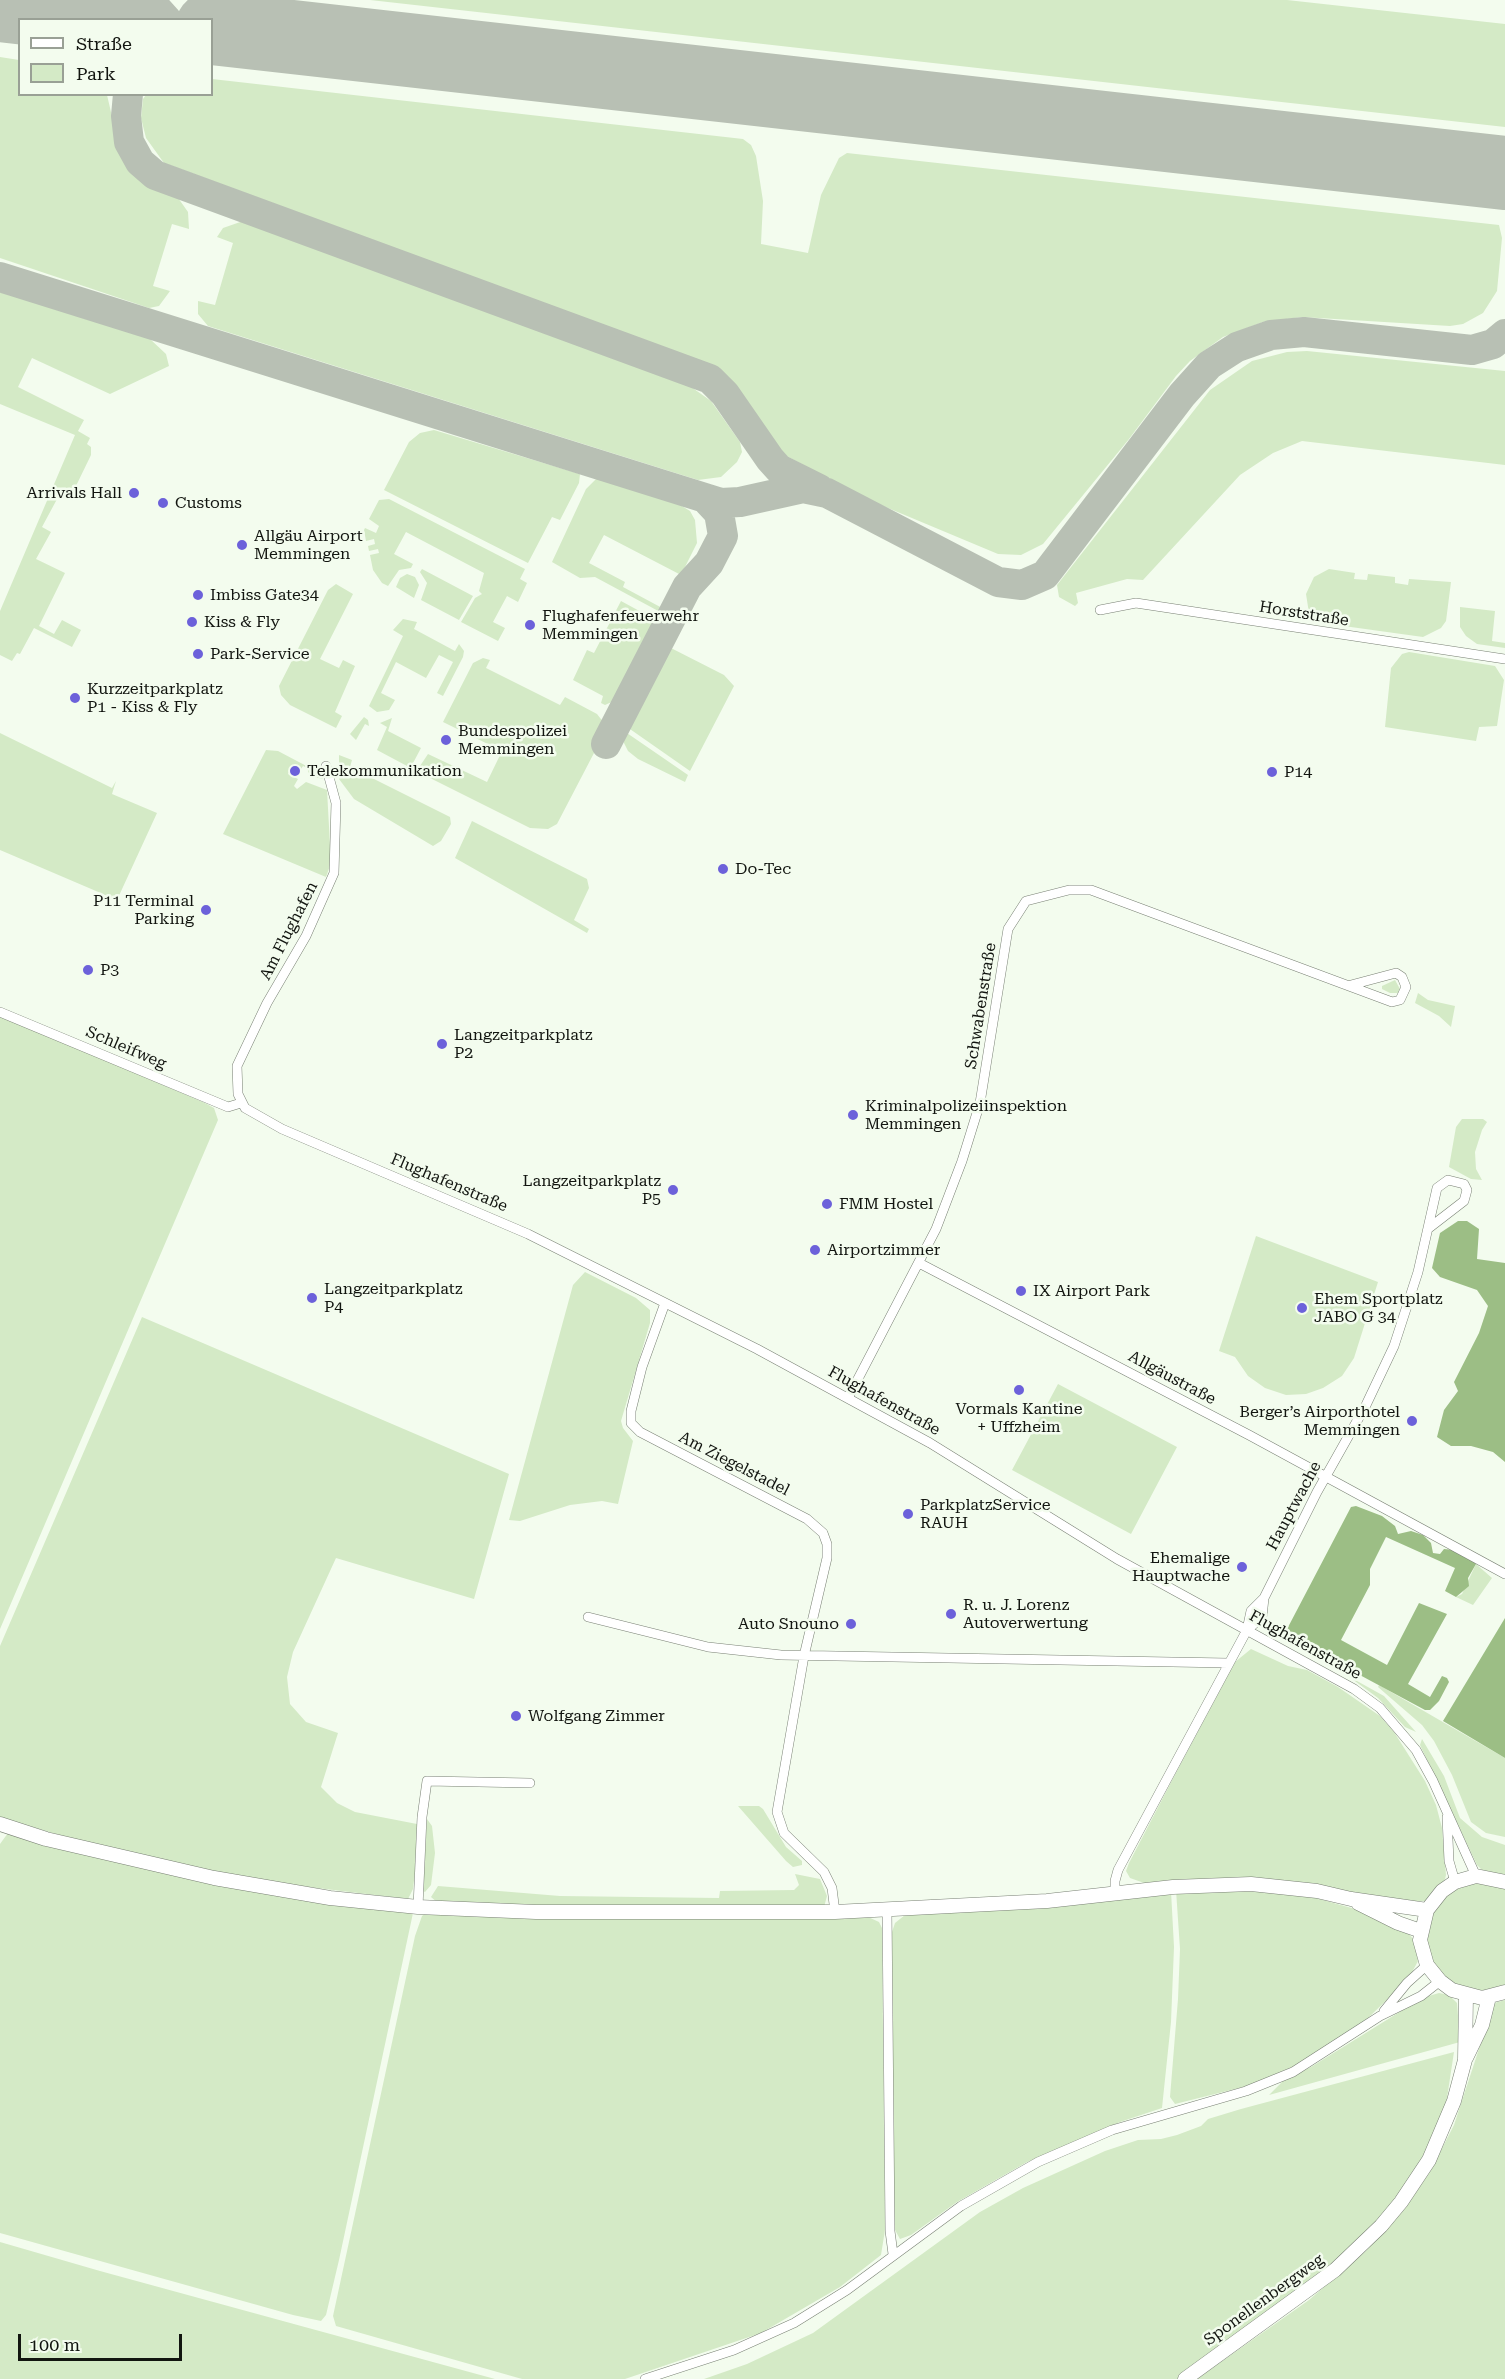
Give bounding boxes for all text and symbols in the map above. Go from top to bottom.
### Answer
legend [18,18,213,96]
text: Straße [76,33,132,54]
text: Park [76,63,116,84]
place label: Arrivals Hall [27,483,122,503]
marker: Arrivals Hall [127,486,141,500]
place label: Customs [175,493,242,513]
marker: Customs [156,496,170,510]
place label: Allgäu Airport Memmingen [254,526,363,564]
marker: Allgäu Airport Memmingen [235,538,249,552]
place label: Imbiss Gate34 [210,585,319,605]
marker: Imbiss Gate34 [191,588,205,602]
street label: Horststraße [1258,597,1350,631]
place label: Flughafenfeuerwehr Memmingen [542,606,699,644]
place label: Kiss & Fly [204,612,280,632]
marker: Kiss & Fly [185,615,199,629]
marker: Flughafenfeuerwehr Memmingen [523,618,537,632]
place label: Park-Service [210,644,310,664]
marker: Park-Service [191,647,205,661]
place label: Kurzzeitparkplatz P1 - Kiss & Fly [87,679,223,717]
marker: Kurzzeitparkplatz P1 - Kiss & Fly [68,691,82,705]
place label: Bundespolizei Memmingen [458,721,567,759]
marker: Bundespolizei Memmingen [439,733,453,747]
place label: Telekommunikation [307,761,462,781]
place label: P14 [1284,762,1312,782]
marker: Telekommunikation [288,764,302,778]
marker: P14 [1265,765,1279,779]
place label: Do-Tec [735,859,791,879]
marker: Do-Tec [716,862,730,876]
street label: Am Flughafen [256,879,322,983]
place label: P11 Terminal Parking [93,891,194,929]
marker: P11 Terminal Parking [199,903,213,917]
street label: Schwabenstraße [962,941,1000,1071]
place label: P3 [100,960,119,980]
marker: P3 [81,963,95,977]
street label: Schleifweg [83,1022,169,1074]
place label: Langzeitparkplatz P2 [454,1025,592,1063]
marker: Langzeitparkplatz P2 [435,1037,449,1051]
place label: Kriminalpolizeiinspektion Memmingen [865,1096,1067,1134]
marker: Kriminalpolizeiinspektion Memmingen [846,1108,860,1122]
street label: Flughafenstraße [388,1150,510,1216]
place label: Langzeitparkplatz P5 [523,1171,661,1209]
marker: Langzeitparkplatz P5 [666,1183,680,1197]
place label: FMM Hostel [839,1194,933,1214]
marker: FMM Hostel [820,1197,834,1211]
place label: Airportzimmer [827,1240,940,1260]
marker: Airportzimmer [808,1243,822,1257]
place label: Langzeitparkplatz P4 [324,1279,462,1317]
place label: IX Airport Park [1033,1281,1150,1301]
marker: IX Airport Park [1014,1284,1028,1298]
place label: Ehem Sportplatz JABO G 34 [1314,1289,1443,1327]
marker: Langzeitparkplatz P4 [305,1291,319,1305]
marker: Ehem Sportplatz JABO G 34 [1295,1301,1309,1315]
street label: Allgäustraße [1125,1347,1219,1409]
street label: Flughafenstraße [825,1362,943,1440]
marker: Vormals Kantine + Uffzheim [1012,1383,1026,1397]
place label: Vormals Kantine + Uffzheim [955,1399,1083,1437]
place label: Berger’s Airporthotel Memmingen [1239,1402,1400,1440]
marker: Berger’s Airporthotel Memmingen [1405,1414,1419,1428]
street label: Am Ziegelstadel [675,1428,793,1500]
street label: Hauptwache [1263,1458,1325,1554]
place label: ParkplatzService RAUH [920,1495,1050,1533]
marker: ParkplatzService RAUH [901,1507,915,1521]
place label: Ehemalige Hauptwache [1132,1548,1230,1586]
marker: Ehemalige Hauptwache [1235,1560,1249,1574]
place label: R. u. J. Lorenz Autoverwertung [963,1595,1088,1633]
street label: Flughafenstraße [1246,1606,1364,1684]
marker: R. u. J. Lorenz Autoverwertung [944,1607,958,1621]
place label: Auto Snouno [738,1614,839,1634]
marker: Auto Snouno [844,1617,858,1631]
place label: Wolfgang Zimmer [528,1706,665,1726]
marker: Wolfgang Zimmer [509,1709,523,1723]
street label: Sponellenbergweg [1200,2250,1328,2350]
scale bar [21,2322,184,2360]
text: 100 m [29,2334,80,2355]

